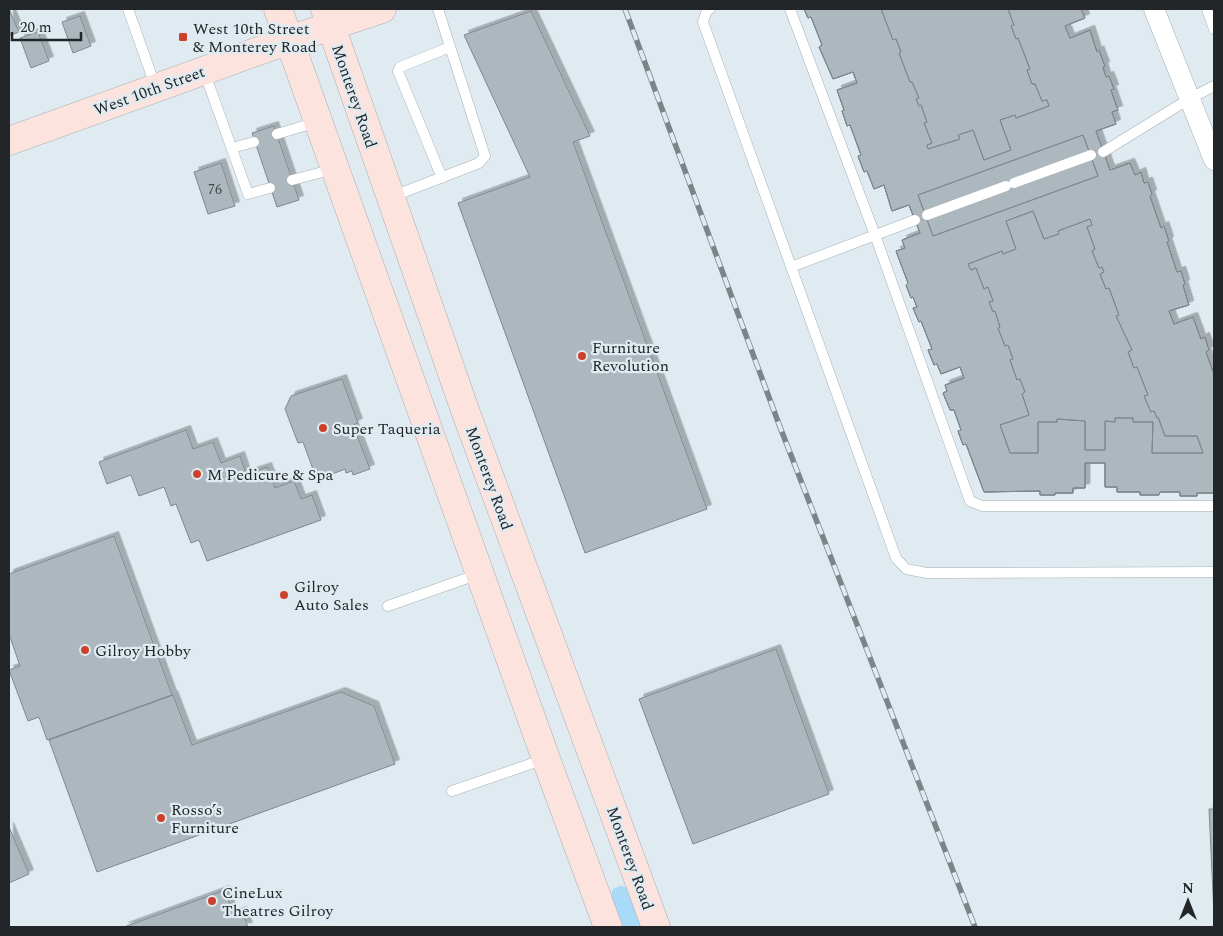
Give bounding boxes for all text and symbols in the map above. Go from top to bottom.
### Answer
scale bar [12,10,81,42]
text: 20 m [20,16,52,39]
place label: West 10th Street & Monterey Road [193,17,317,59]
marker: West 10th Street & Monterey Road [177,31,189,43]
street label: Monterey Road [325,41,383,152]
street label: West 10th Street [91,60,208,122]
house number: 76 [208,179,222,200]
place label: Furniture Revolution [592,336,669,378]
marker: Furniture Revolution [576,350,588,362]
place label: Super Taqueria [333,417,441,441]
marker: Super Taqueria [317,422,329,434]
street label: Monterey Road [459,423,519,533]
place label: M Pedicure & Spa [207,463,333,487]
marker: M Pedicure & Spa [191,468,203,480]
place label: Gilroy Auto Sales [294,575,369,617]
marker: Gilroy Auto Sales [278,589,290,601]
place label: Gilroy Hobby [95,639,192,663]
marker: Gilroy Hobby [79,644,91,656]
place label: Rosso’s Furniture [171,798,239,840]
street label: Monterey Road [600,803,660,913]
marker: Rosso’s Furniture [155,812,167,824]
north arrow [1163,876,1213,926]
text: N [1182,878,1194,899]
place label: CineLux Theatres Gilroy [222,881,335,923]
marker: CineLux Theatres Gilroy [206,895,218,907]

